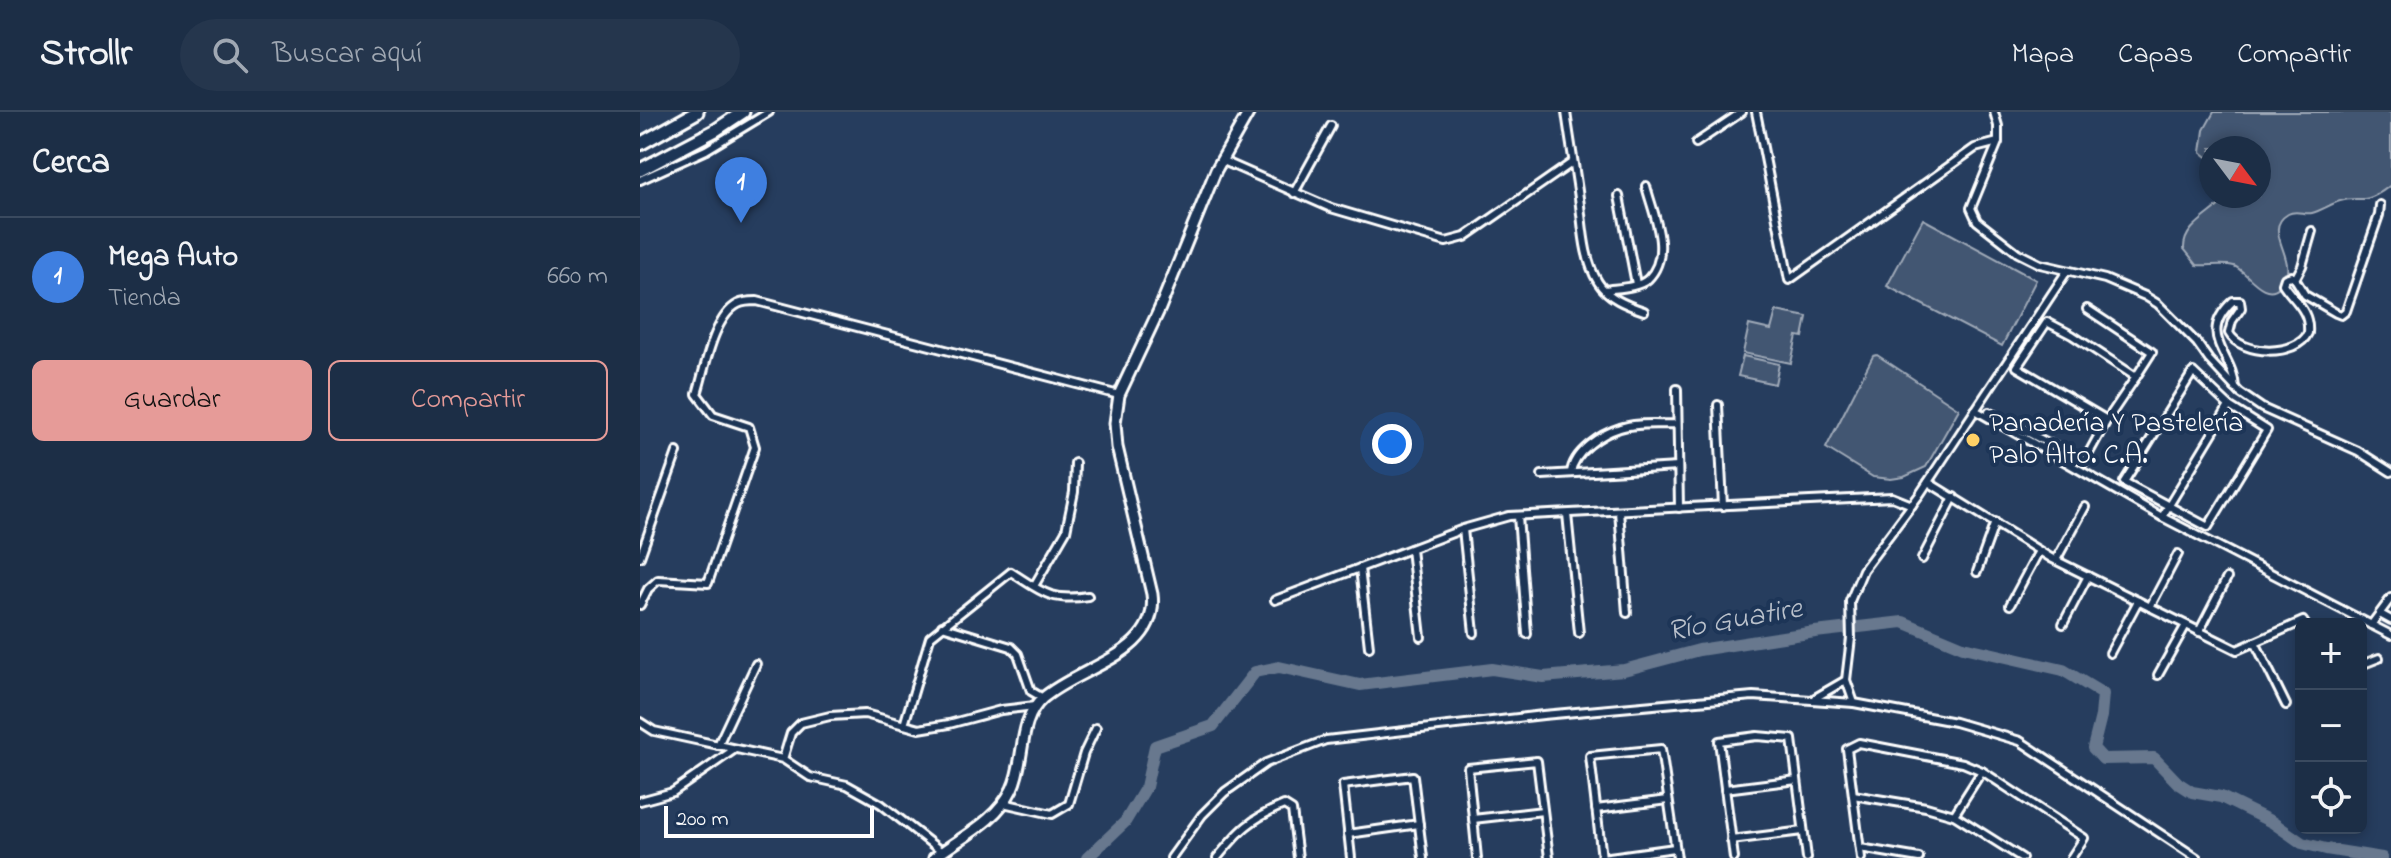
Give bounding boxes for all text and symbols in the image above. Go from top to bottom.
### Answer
search box [180,19,740,91]
text: Strollr [40,27,132,83]
icon: search [208,33,252,77]
text: Buscar aquí [272,33,422,77]
text: Mapa [2012,35,2074,76]
text: Capas [2118,35,2193,76]
text: Compartir [2237,35,2351,76]
north arrow [2199,136,2271,208]
text: Cerca [32,139,110,189]
pin: 1 [715,157,767,223]
text: Mega Auto [108,236,238,280]
text: 1 [54,258,62,296]
text: 660 m [547,258,608,296]
text: Tienda [108,280,181,318]
button: Guardar [32,360,312,441]
button: Compartir [328,360,608,441]
place label: Panadería Y Pastelería Palo Alto. C.A. [1989,404,2244,477]
your location [1372,424,1412,464]
marker: Panadería Y Pastelería Palo Alto. C.A. [1964,431,1982,449]
water label: Río Guatire [1665,587,1807,654]
map controls [2295,618,2367,834]
button: + [2295,618,2367,690]
button: − [2295,690,2367,762]
button: locate [2295,762,2367,834]
scale bar [664,802,874,838]
text: 200 m [676,804,729,836]

